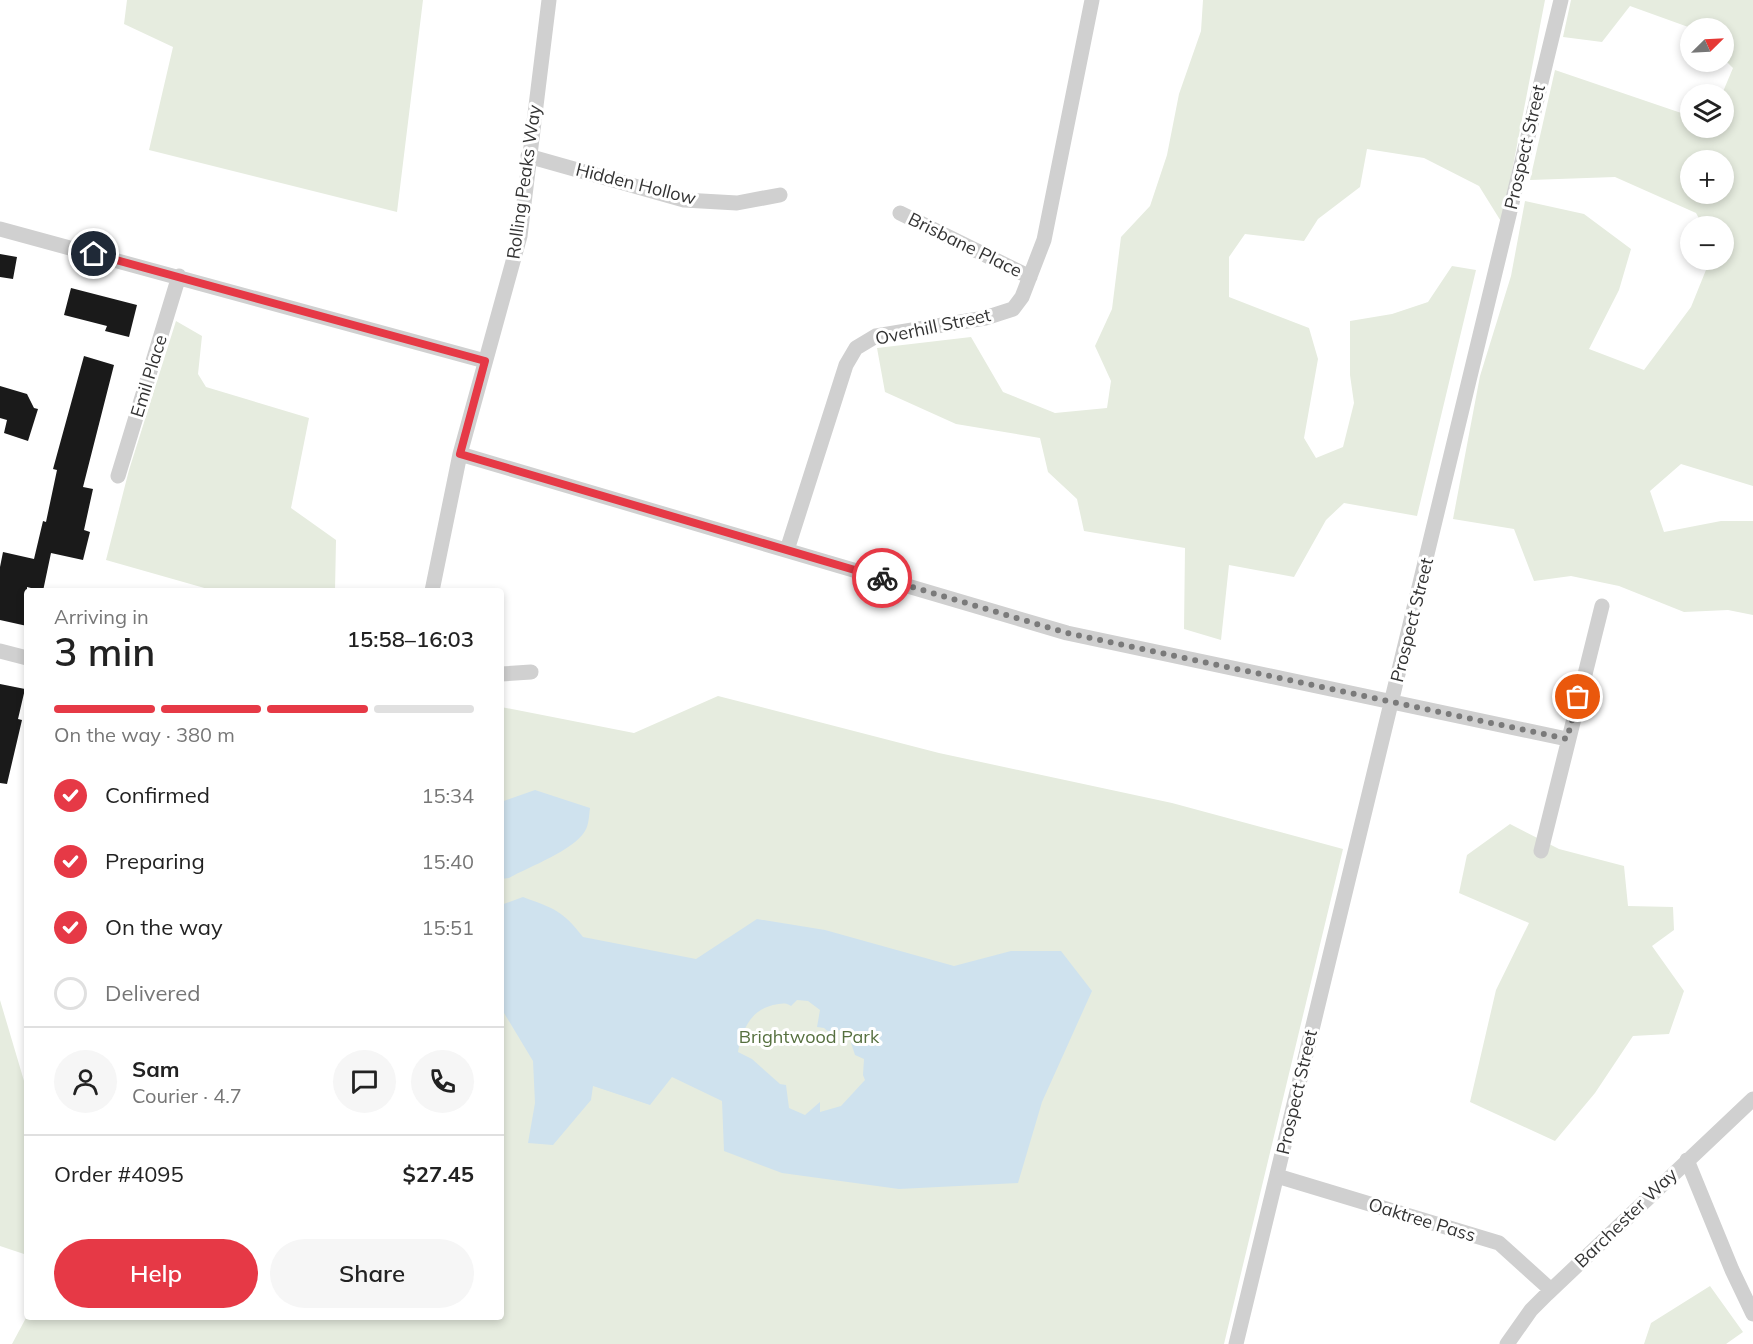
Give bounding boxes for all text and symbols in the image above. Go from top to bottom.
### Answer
north arrow [1680,18,1734,72]
map controls [1680,18,1734,270]
street label: Prospect Street [1499,82,1550,212]
button: layers [1680,84,1734,138]
street label: Rolling Peaks Way [501,103,546,260]
button: + [1680,150,1734,204]
street label: Hidden Hollow [574,157,699,210]
street label: Brisbane Place [904,207,1026,282]
button: − [1680,216,1734,270]
pin [68,228,119,279]
icon: home [77,237,110,270]
street label: Overhill Street [873,303,993,350]
street label: Emil Place [125,332,172,420]
courier [852,548,912,608]
street label: Prospect Street [1385,555,1438,684]
icon: bike [866,562,899,595]
text: Arriving in [54,604,149,629]
text: 15:58–16:03 [347,625,474,653]
text: 3 min [54,627,155,676]
pin [1552,671,1603,722]
icon: bag [1561,680,1594,713]
text: On the way · 380 m [54,722,235,747]
icon: check [54,779,87,812]
text: Confirmed [105,781,210,809]
text: 15:34 [421,783,474,808]
icon: check [54,845,87,878]
text: Preparing [105,847,205,875]
text: 15:40 [421,849,474,874]
icon: check [54,911,87,944]
text: On the way [105,913,223,941]
text: 15:51 [421,915,474,940]
text: Delivered [105,979,200,1007]
park label: Brightwood Park [739,1025,880,1048]
street label: Prospect Street [1271,1027,1322,1157]
button: person [54,1050,117,1113]
button: chat [333,1050,396,1113]
button: phone [411,1050,474,1113]
text: Sam [132,1055,180,1083]
text: Courier · 4.7 [132,1083,242,1108]
text: Order #4095 [54,1160,184,1188]
text: $27.45 [403,1160,474,1188]
street label: Barchester Way [1569,1163,1682,1272]
street label: Oaktree Pass [1366,1192,1479,1247]
button: Help [54,1239,258,1308]
button: Share [270,1239,474,1308]

